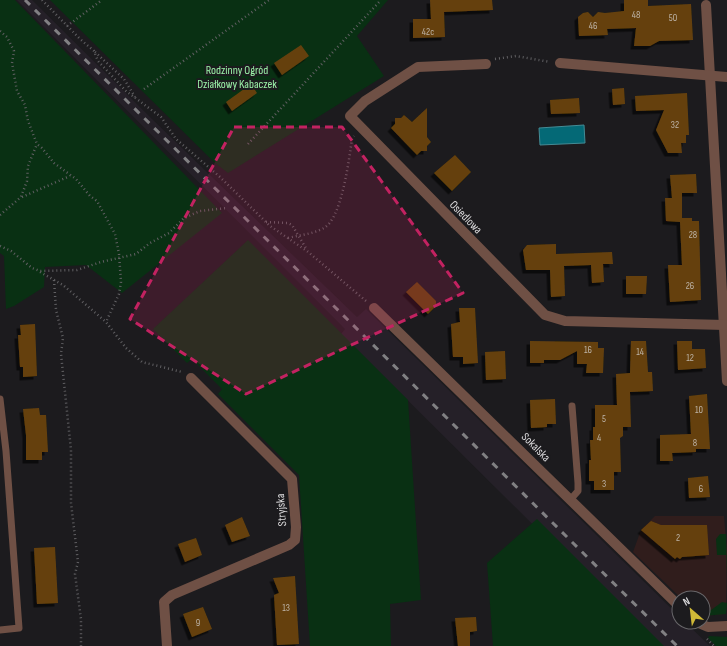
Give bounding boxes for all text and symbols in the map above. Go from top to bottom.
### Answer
house number: 48 [632,9,640,21]
house number: 50 [669,12,677,24]
house number: 46 [589,20,597,32]
house number: 42c [422,26,434,38]
park label: Rodzinny Ogród Działkowy Kabaczek [197,63,277,92]
house number: 32 [671,119,679,131]
street label: Osiedlowa [446,198,485,237]
house number: 28 [689,229,697,241]
house number: 26 [686,280,694,292]
house number: 16 [584,344,592,356]
house number: 14 [636,346,644,358]
house number: 12 [686,352,694,364]
house number: 10 [695,404,703,416]
house number: 5 [602,413,606,425]
street label: Sokalska [518,430,554,465]
house number: 4 [597,432,601,444]
house number: 8 [693,437,697,449]
house number: 3 [602,478,606,490]
house number: 6 [699,483,703,495]
street label: Stryjska [273,493,290,527]
house number: 2 [676,532,680,544]
north arrow [671,590,711,630]
text: N [681,594,692,609]
house number: 13 [282,602,290,614]
house number: 9 [196,617,200,629]

